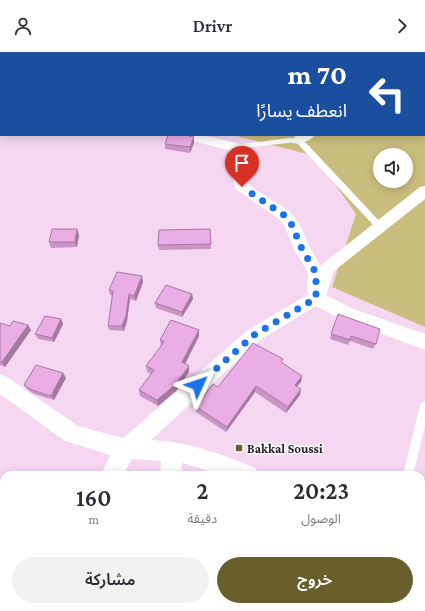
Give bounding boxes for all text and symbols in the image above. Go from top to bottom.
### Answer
icon: person [12,15,34,37]
icon: forward [391,15,413,37]
text: Drivr [193,16,232,36]
text: 70 m [288,59,347,90]
icon: left [361,68,413,120]
text: انعطف يسارًا [256,101,347,121]
pin [225,146,259,187]
map controls [373,148,413,188]
button: sound [373,148,413,188]
icon: arrive [231,152,253,174]
position arrow [177,364,219,406]
place label: Bakkal Soussi [247,441,323,456]
marker: Bakkal Soussi [234,443,244,453]
text: 2 [196,477,208,504]
text: 20:23 [293,477,349,504]
text: 160 [76,484,112,511]
text: دقيقة [188,511,217,526]
text: الوصول [301,511,341,526]
text: m [89,512,99,527]
button: مشاركة [12,557,209,603]
button: خروج [217,557,413,603]

